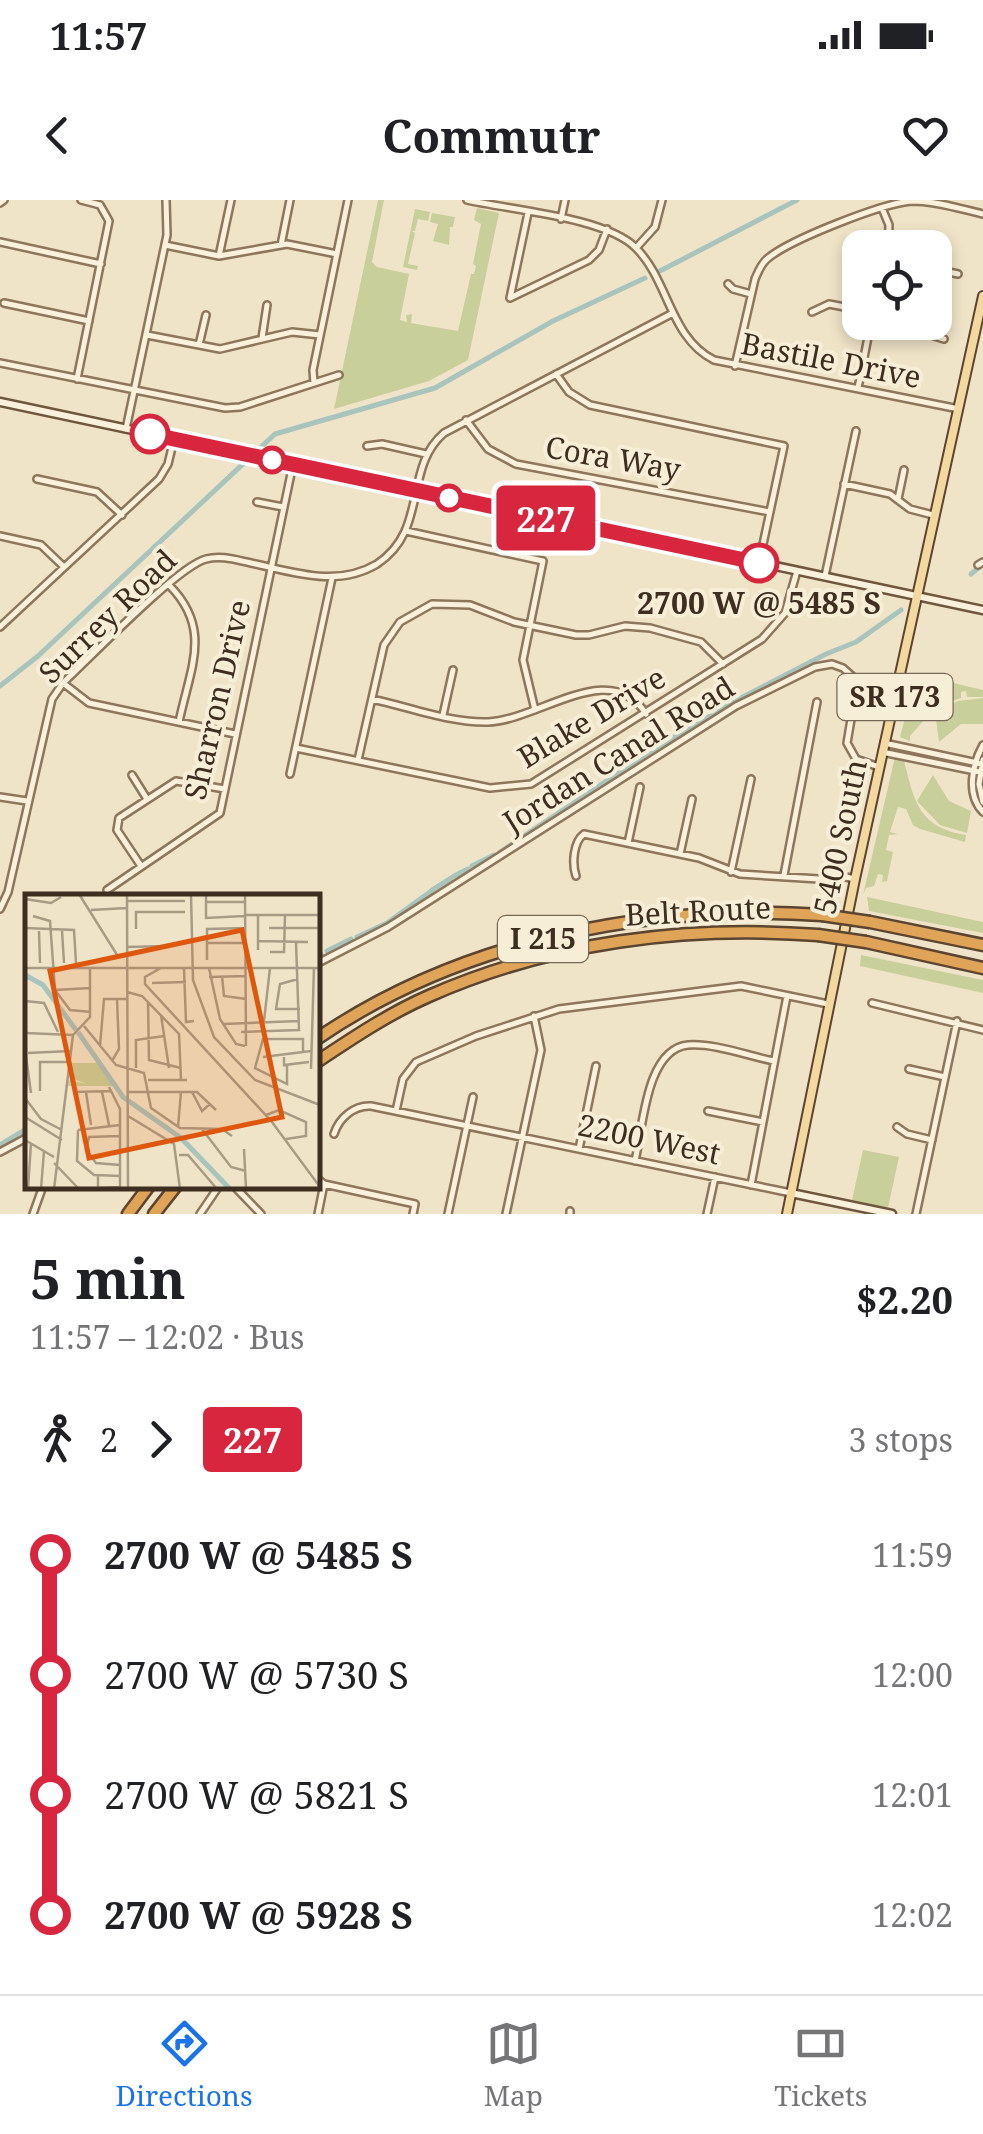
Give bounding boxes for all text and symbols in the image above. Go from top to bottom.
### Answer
text: 11:57 [50,9,147,61]
text: Commutr [382,105,601,166]
icon: back [30,108,85,163]
icon: heart [898,108,953,163]
map controls [842,230,952,340]
button: locate [842,230,952,340]
street label: Bastile Drive [738,322,925,397]
unlabelled marker [131,415,169,453]
street label: Cora Way [542,425,684,490]
unlabelled marker [259,447,285,473]
unlabelled marker [436,485,462,511]
line badge: 227 [488,486,604,550]
text: 227 [516,495,576,542]
street label: Surrey Road [29,540,185,692]
marker: 2700 W @ 5485 S [740,544,778,582]
place label: 2700 W @ 5485 S [637,582,881,623]
street label: Sharron Drive [174,596,259,804]
street label: Blake Drive [510,657,673,777]
street label: Jordan Canal Road [494,666,742,842]
road number: SR 173 [838,674,952,720]
street label: 5400 South [803,756,876,918]
street label: Belt Route [624,886,772,935]
inset map [25,894,320,1189]
road number: I 215 [498,916,588,962]
street label: 2200 West [574,1103,724,1174]
text: 5 min [30,1240,186,1315]
text: $2.20 [856,1273,953,1325]
text: 11:57 – 12:02 · Bus [30,1315,304,1358]
icon: walk [30,1412,85,1467]
icon: forward [133,1412,188,1467]
text: 227 [223,1416,282,1463]
text: 2 [100,1418,118,1461]
text: 3 stops [849,1418,953,1461]
text: 2700 W @ 5485 S [104,1528,413,1580]
text: 11:59 [872,1533,953,1576]
text: 2700 W @ 5730 S [104,1648,409,1700]
text: 12:00 [872,1653,953,1696]
text: 2700 W @ 5821 S [104,1768,409,1820]
text: 12:01 [872,1773,953,1816]
text: 2700 W @ 5928 S [104,1888,413,1940]
text: 12:02 [872,1893,953,1936]
tab: Directions [116,2016,253,2114]
tab: Map [484,2016,543,2114]
tab: Tickets [774,2016,867,2114]

